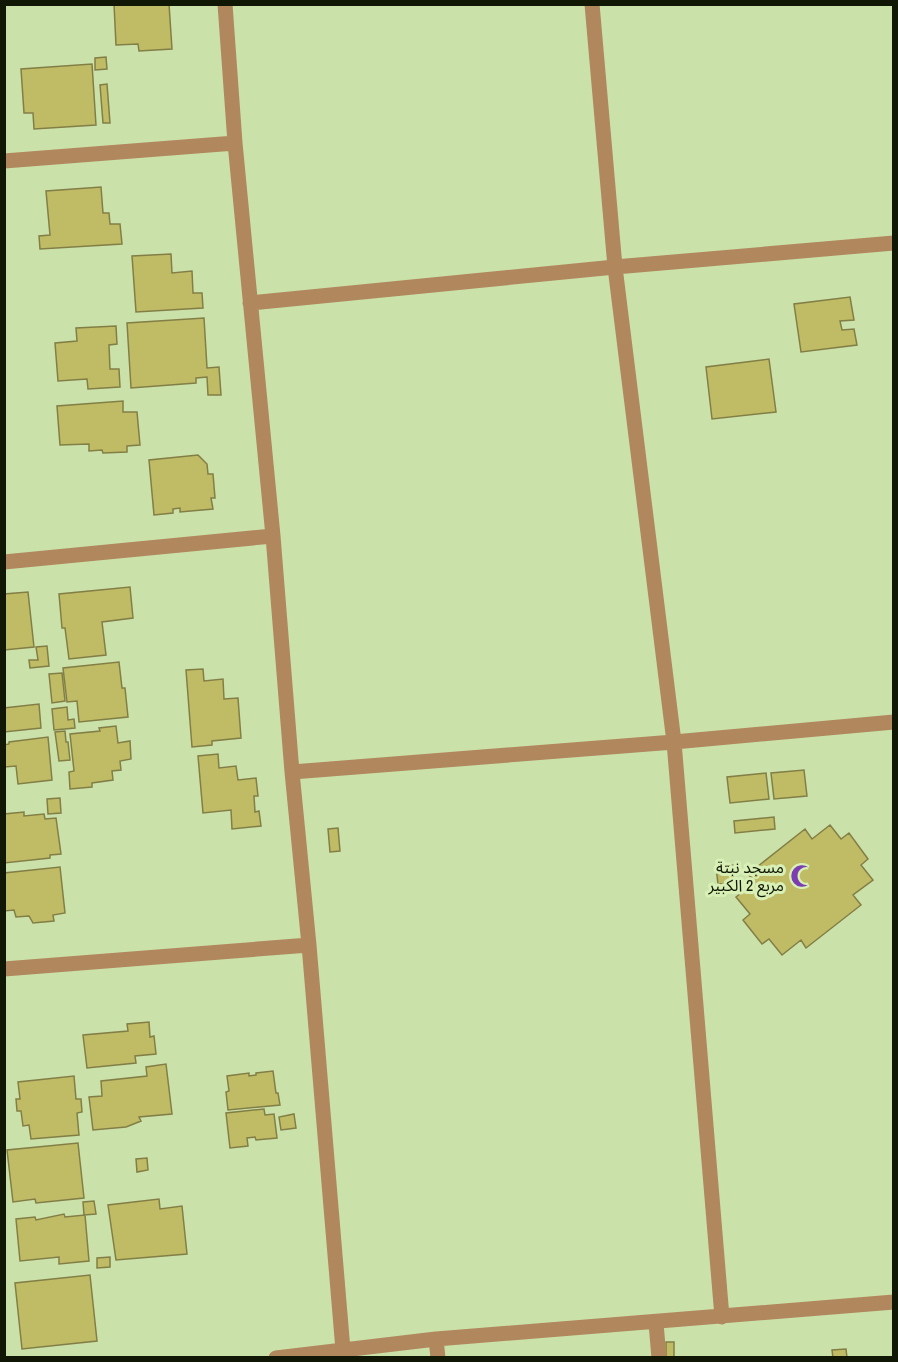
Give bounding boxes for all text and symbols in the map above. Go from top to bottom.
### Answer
place label: مسجد نبتة مربع 2 الكبير [707,856,784,898]
mosque icon: مسجد نبتة مربع 2 الكبير [789,863,815,889]

